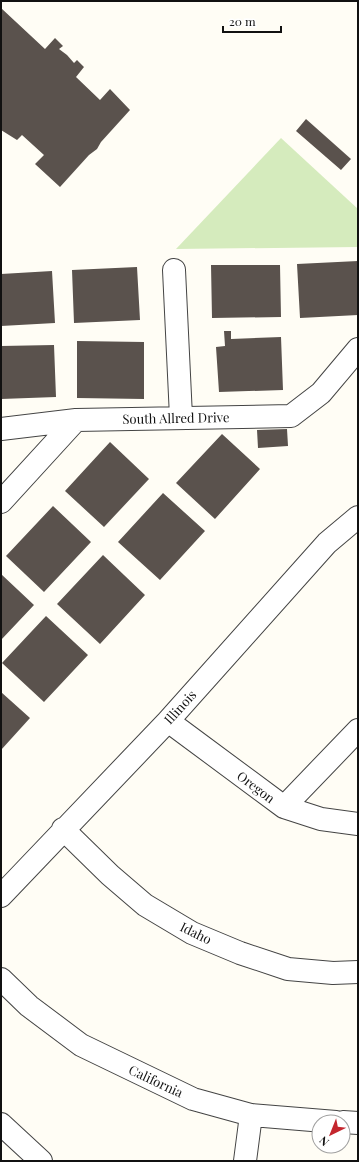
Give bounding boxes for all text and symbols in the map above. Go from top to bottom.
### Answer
scale bar [223,8,281,34]
text: 20 m [229,13,256,29]
street label: South Allred Drive [122,408,230,427]
street label: Illinois [160,686,200,727]
street label: Oregon [234,767,279,807]
street label: Idaho [178,918,215,947]
street label: California [126,1061,187,1101]
north arrow [311,1114,351,1154]
text: N [316,1133,332,1150]

